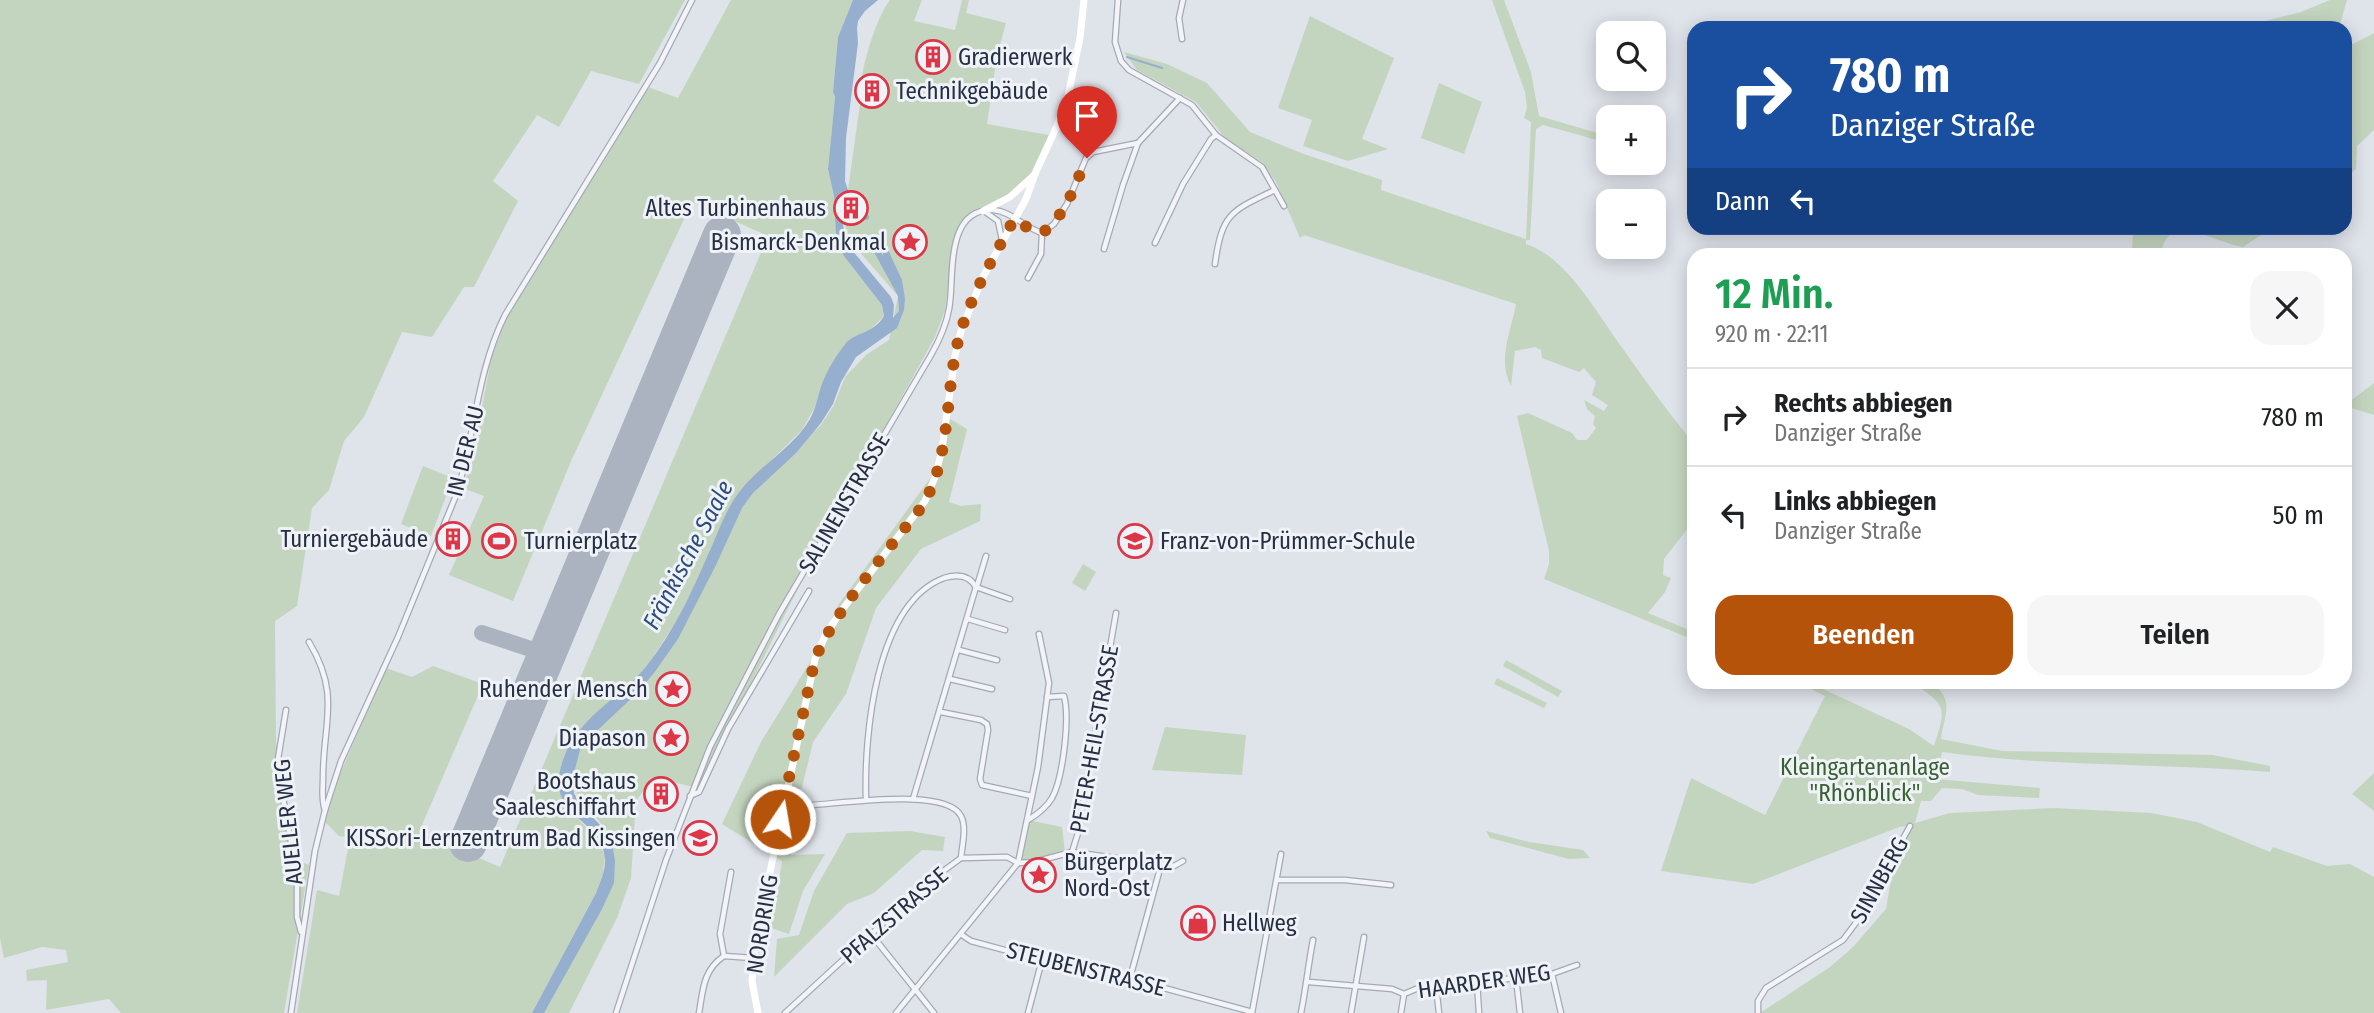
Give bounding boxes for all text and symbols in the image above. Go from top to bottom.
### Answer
map controls [1596,21,1666,259]
button: search [1596,21,1666,91]
building icon: Gradierwerk [914,38,952,76]
place label: Gradierwerk [958,43,1073,71]
text: 780 m [1830,46,1950,105]
icon: right [1715,49,1806,140]
building icon: Technikgebäude [853,72,891,110]
place label: Technikgebäude [896,77,1048,105]
pin [1057,86,1117,158]
icon: arrive [1068,97,1106,135]
button: + [1596,105,1666,175]
text: Danziger Straße [1830,106,2036,144]
icon: left [1784,182,1822,220]
text: Dann [1715,186,1770,217]
building icon: Altes Turbinenhaus [832,189,870,227]
button: − [1596,189,1666,259]
place label: Altes Turbinenhaus [645,194,826,222]
place icon: Bismarck-Denkmal [891,223,929,261]
place label: Bismarck-Denkmal [711,228,886,256]
text: 12 Min. [1715,269,1833,319]
button: close [2250,271,2324,345]
text: 920 m · 22:11 [1715,320,1829,348]
text: Rechts abbiegen [1774,388,1953,419]
icon: right [1715,398,1753,436]
text: 780 m [2261,402,2324,433]
street label: IN DER AU [440,403,490,499]
text: Danziger Straße [1774,419,1922,447]
street label: SALINENSTRASSE [792,428,896,578]
water label: Fränkische Saale [637,476,739,634]
text: Links abbiegen [1774,486,1937,517]
icon: left [1715,496,1753,534]
text: 50 m [2272,500,2324,531]
text: Danziger Straße [1774,517,1922,545]
building icon: Turniergebäude [434,520,472,558]
sports icon: Turnierplatz [480,522,518,560]
school or university icon: Franz-von-Prümmer-Schule [1116,522,1154,560]
place label: Turniergebäude [280,525,428,553]
place label: Turnierplatz [524,527,637,555]
place label: Franz-von-Prümmer-Schule [1160,527,1415,555]
button: Beenden [1715,595,2013,675]
button: Teilen [2027,595,2324,675]
street label: PETER-HEIL-STRASSE [1064,643,1124,835]
place icon: Ruhender Mensch [654,670,692,708]
place label: Ruhender Mensch [479,675,648,703]
place icon: Diapason [652,719,690,757]
place label: Diapason [558,724,646,752]
park label: Kleingartenanlage "Rhönblick" [1780,753,1950,807]
street label: AUELLER WEG [267,758,309,886]
place label: Bootshaus Saaleschiffahrt [495,767,636,821]
building icon: Bootshaus Saaleschiffahrt [642,775,680,813]
position arrow [743,782,817,856]
school or university icon: KISSori-Lernzentrum Bad Kissingen [681,819,719,857]
place label: KISSori-Lernzentrum Bad Kissingen [346,824,676,852]
street label: SINNBERG [1844,832,1914,928]
place label: Bürgerplatz Nord-Ost [1064,848,1172,902]
place icon: Bürgerplatz Nord-Ost [1020,856,1058,894]
street label: PFALZSTRASSE [835,861,953,969]
street label: NORDRING [740,872,784,976]
shop icon: Hellweg [1179,904,1217,942]
place label: Hellweg [1222,909,1297,937]
street label: STEUBENSTRASSE [1004,936,1168,1002]
street label: HAARDER WEG [1416,958,1552,1004]

